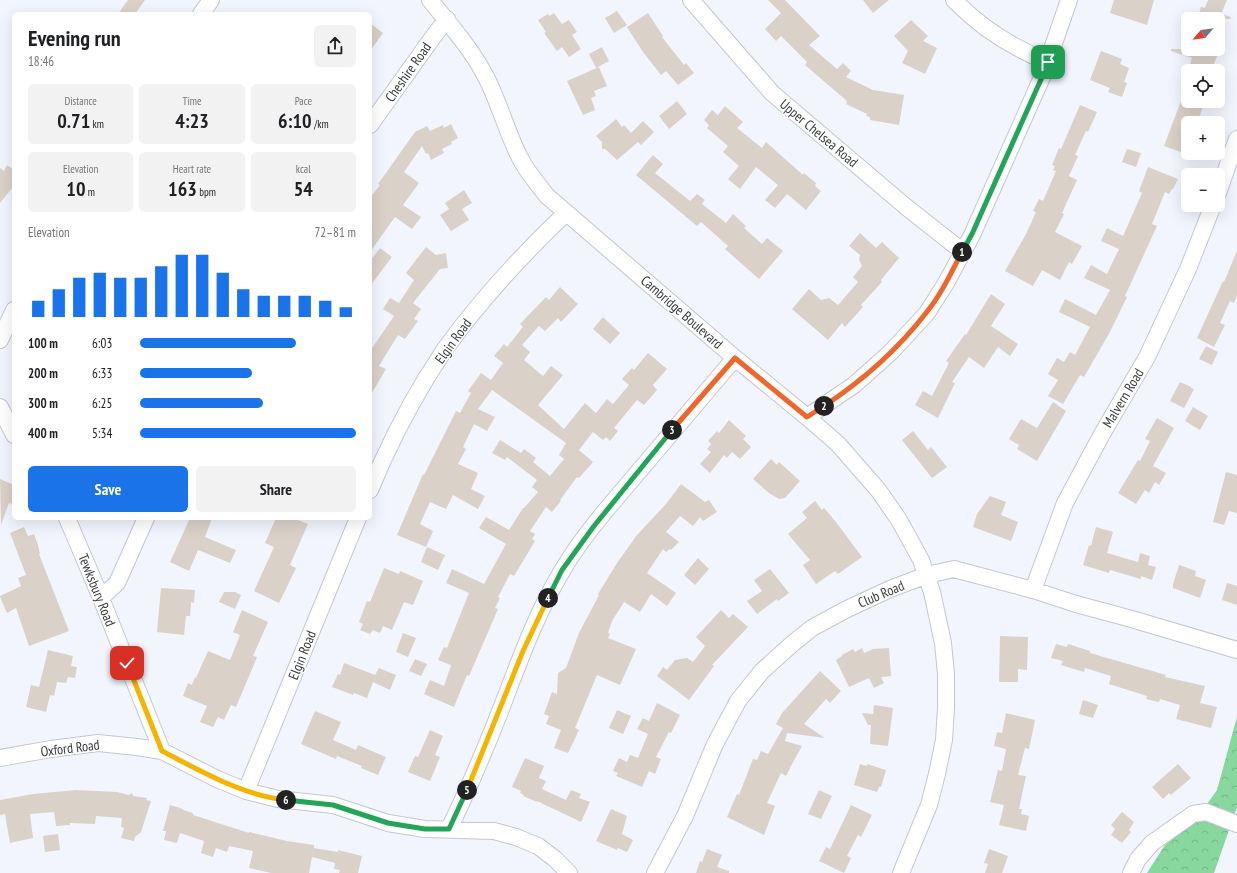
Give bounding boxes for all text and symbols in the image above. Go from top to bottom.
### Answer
north arrow [1181,12,1225,56]
map controls [1181,12,1225,212]
text: Evening run [28,24,121,52]
button: share [314,25,356,67]
street label: Cheshire Road [381,39,435,105]
pin [1031,45,1065,79]
icon: arrive [1037,51,1059,73]
text: 18:46 [28,53,54,70]
button: locate [1181,64,1225,108]
text: Distance [64,94,97,108]
text: Time [182,94,202,108]
text: Pace [295,94,312,108]
street label: Upper Chelsea Road [776,95,862,171]
text: 0.71 [57,108,90,134]
text: 4:23 [175,108,209,134]
text: 6:10 [278,108,312,134]
button: + [1181,116,1225,160]
text: km [90,117,104,131]
text: /km [312,117,329,131]
text: Elevation [63,162,98,176]
text: Heart rate [173,162,211,176]
text: kcal [296,162,311,176]
button: − [1181,168,1225,212]
text: 10 [66,176,85,202]
text: 163 [168,176,197,202]
text: 54 [294,176,313,202]
text: m [85,185,95,199]
text: bpm [197,185,216,199]
text: Elevation [28,224,70,241]
text: 72–81 m [314,224,356,241]
pin: 1 [952,242,972,262]
text: 1 [959,245,965,259]
street label: Cambridge Boulevard [637,271,727,353]
street label: Elgin Road [431,315,475,367]
text: 100 m [28,335,58,352]
text: 6:03 [92,335,112,352]
text: 200 m [28,365,58,382]
text: 6:33 [92,365,112,382]
street label: Malvern Road [1098,365,1148,431]
text: 300 m [28,395,58,412]
text: 6:25 [92,395,112,412]
pin: 2 [814,396,834,416]
text: 2 [821,399,827,413]
pin: 3 [662,420,682,440]
text: 3 [669,423,675,437]
text: 400 m [28,425,58,442]
text: 5:34 [92,425,112,442]
button: Save [28,466,188,512]
button: Share [196,466,356,512]
street label: Tewksbury Road [74,551,120,629]
street label: Club Road [855,576,907,612]
pin: 4 [538,588,558,608]
text: 4 [545,591,551,605]
street label: Elgin Road [284,628,320,682]
pin [110,646,144,680]
icon: check [116,652,138,674]
street label: Oxford Road [39,735,101,761]
pin: 5 [457,780,477,800]
text: 5 [464,783,470,797]
pin: 6 [276,790,296,810]
text: 6 [283,793,289,807]

